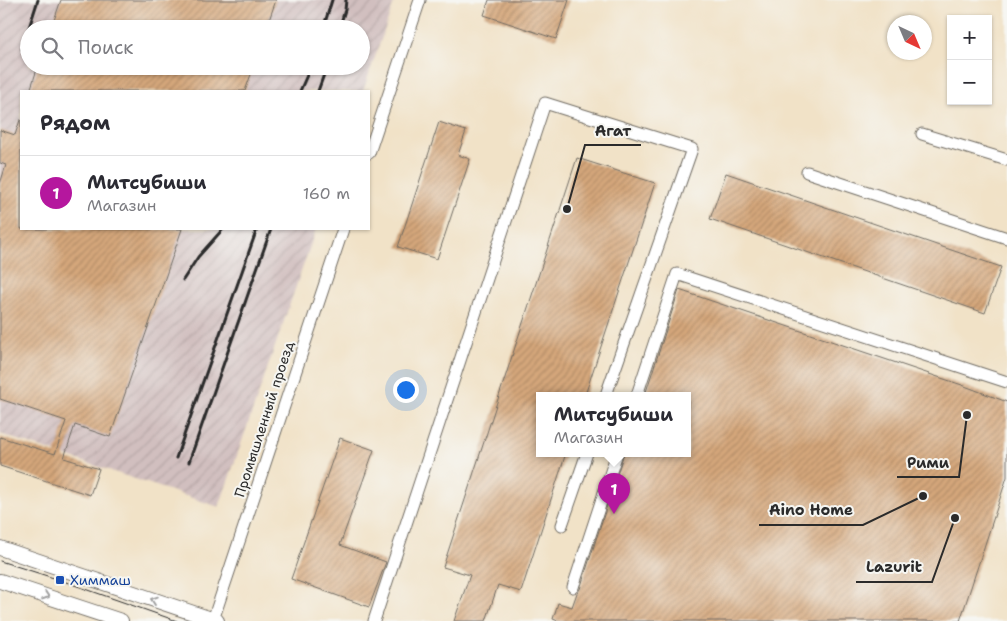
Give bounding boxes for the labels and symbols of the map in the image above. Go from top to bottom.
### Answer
north arrow [887,15,932,60]
callout: Агат [585,115,641,145]
text: Агат [595,121,631,141]
street label: Промышленный проезд [230,338,298,499]
your location [393,377,419,403]
callout: Рими [897,447,959,477]
text: Рими [907,453,950,473]
pin: 1 [598,473,630,514]
callout: Aino Home [759,495,863,525]
text: Aino Home [769,500,853,520]
callout: Lazurit [856,552,932,582]
text: Lazurit [866,557,922,577]
place label: Химмаш [70,571,131,589]
marker: Химмаш [54,574,66,586]
one-way arrow [42,590,50,600]
one-way arrow [151,596,159,606]

